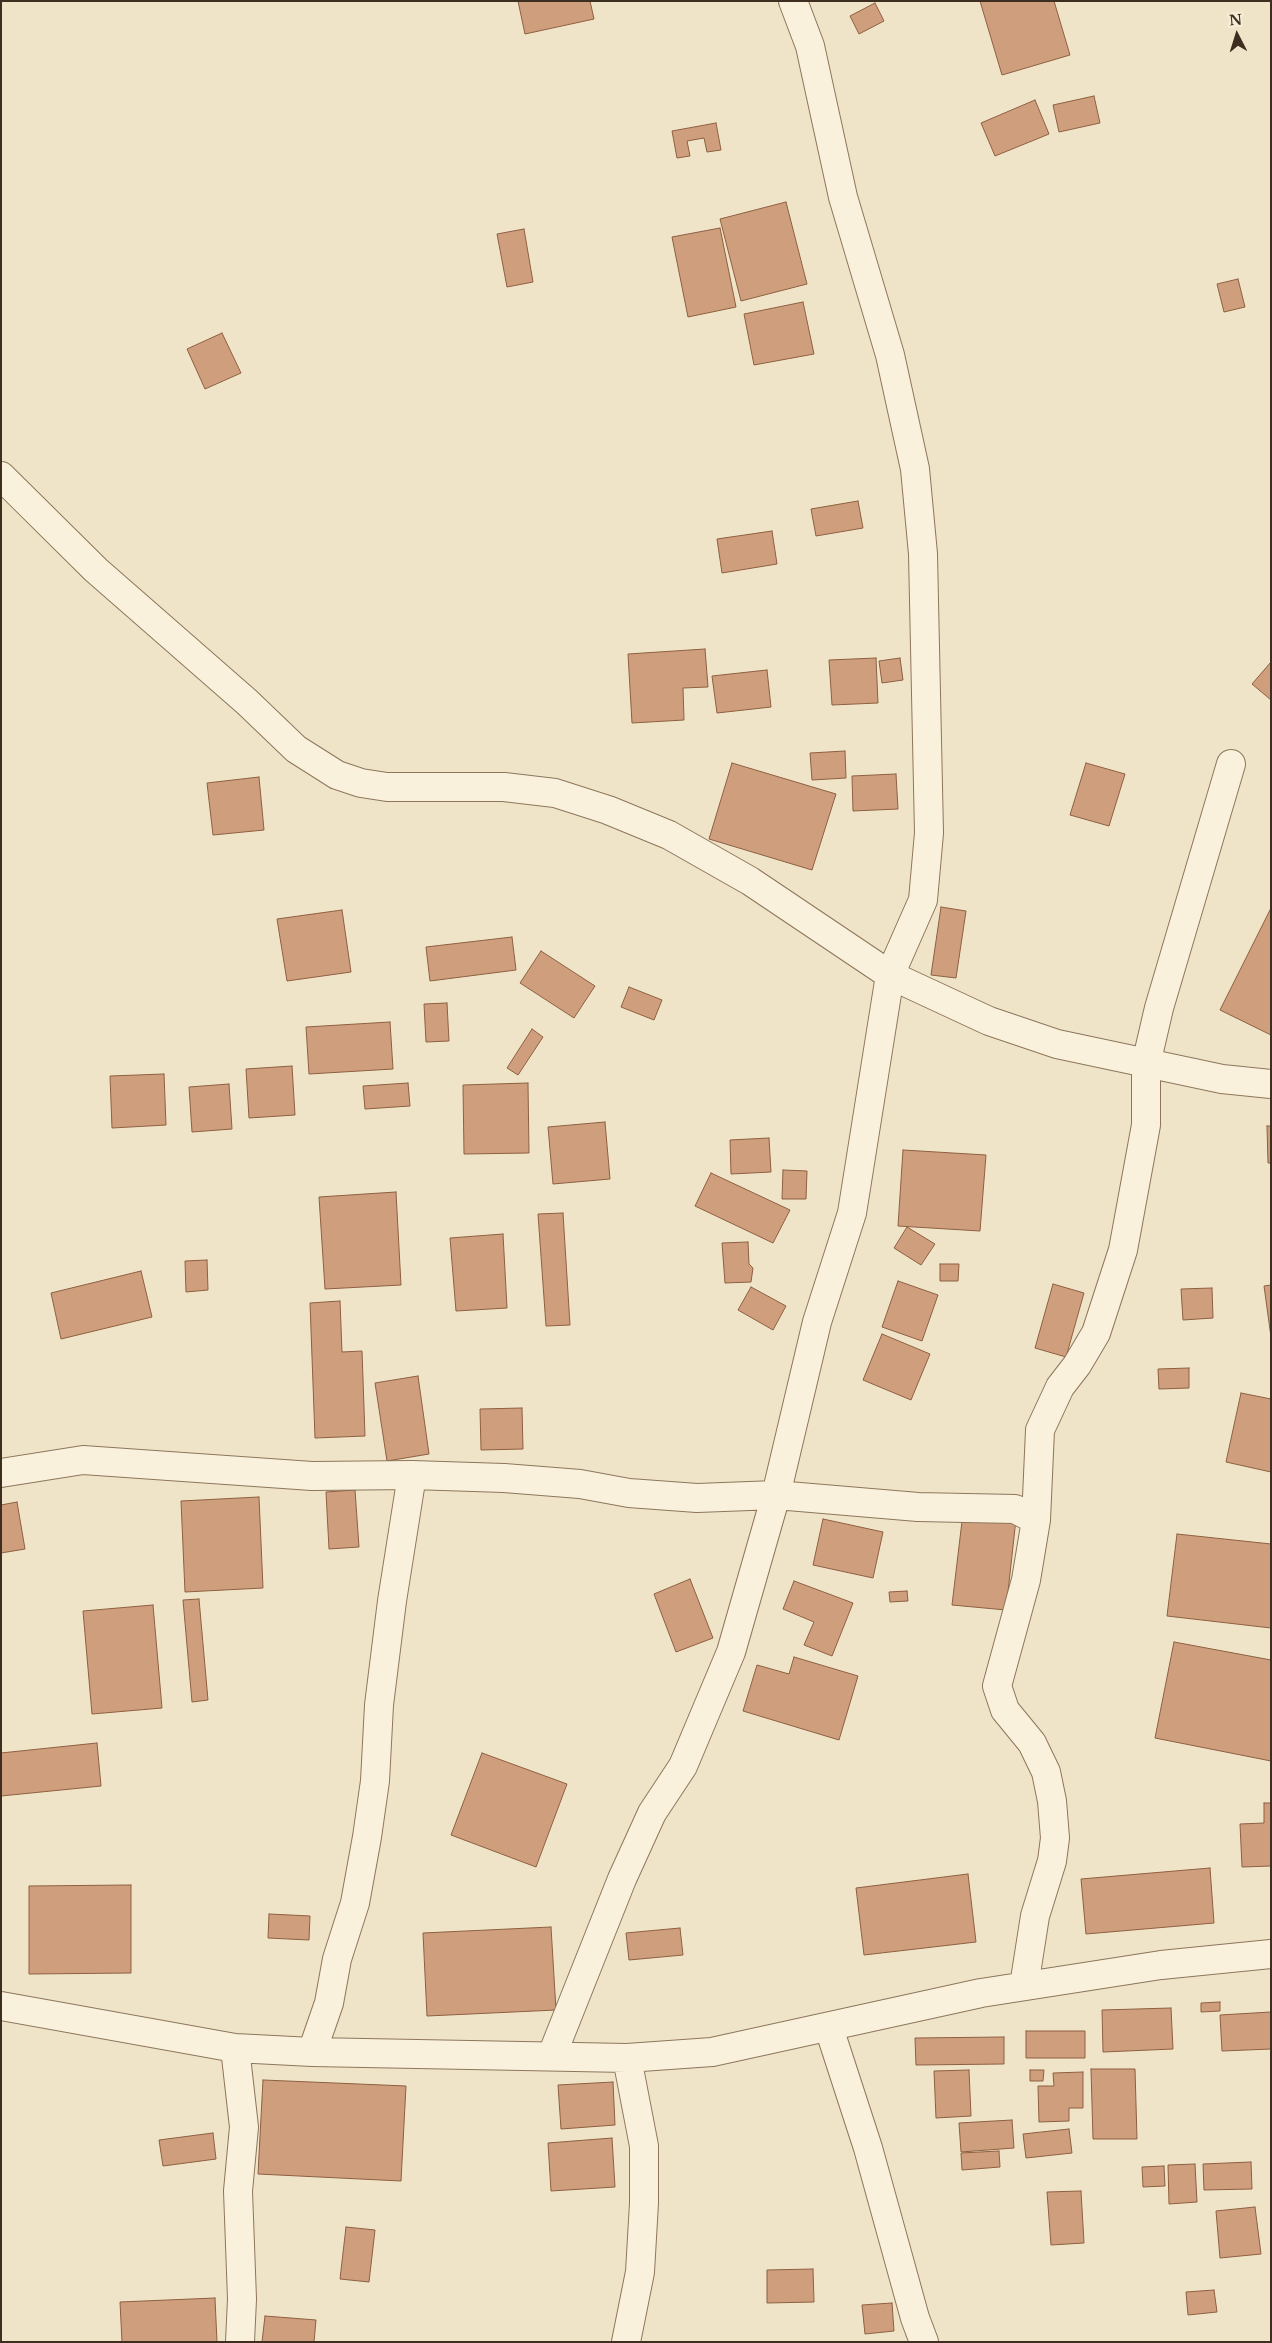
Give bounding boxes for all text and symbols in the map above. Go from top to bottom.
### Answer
north arrow [1212,10,1262,60]
text: N [1228,11,1243,30]

